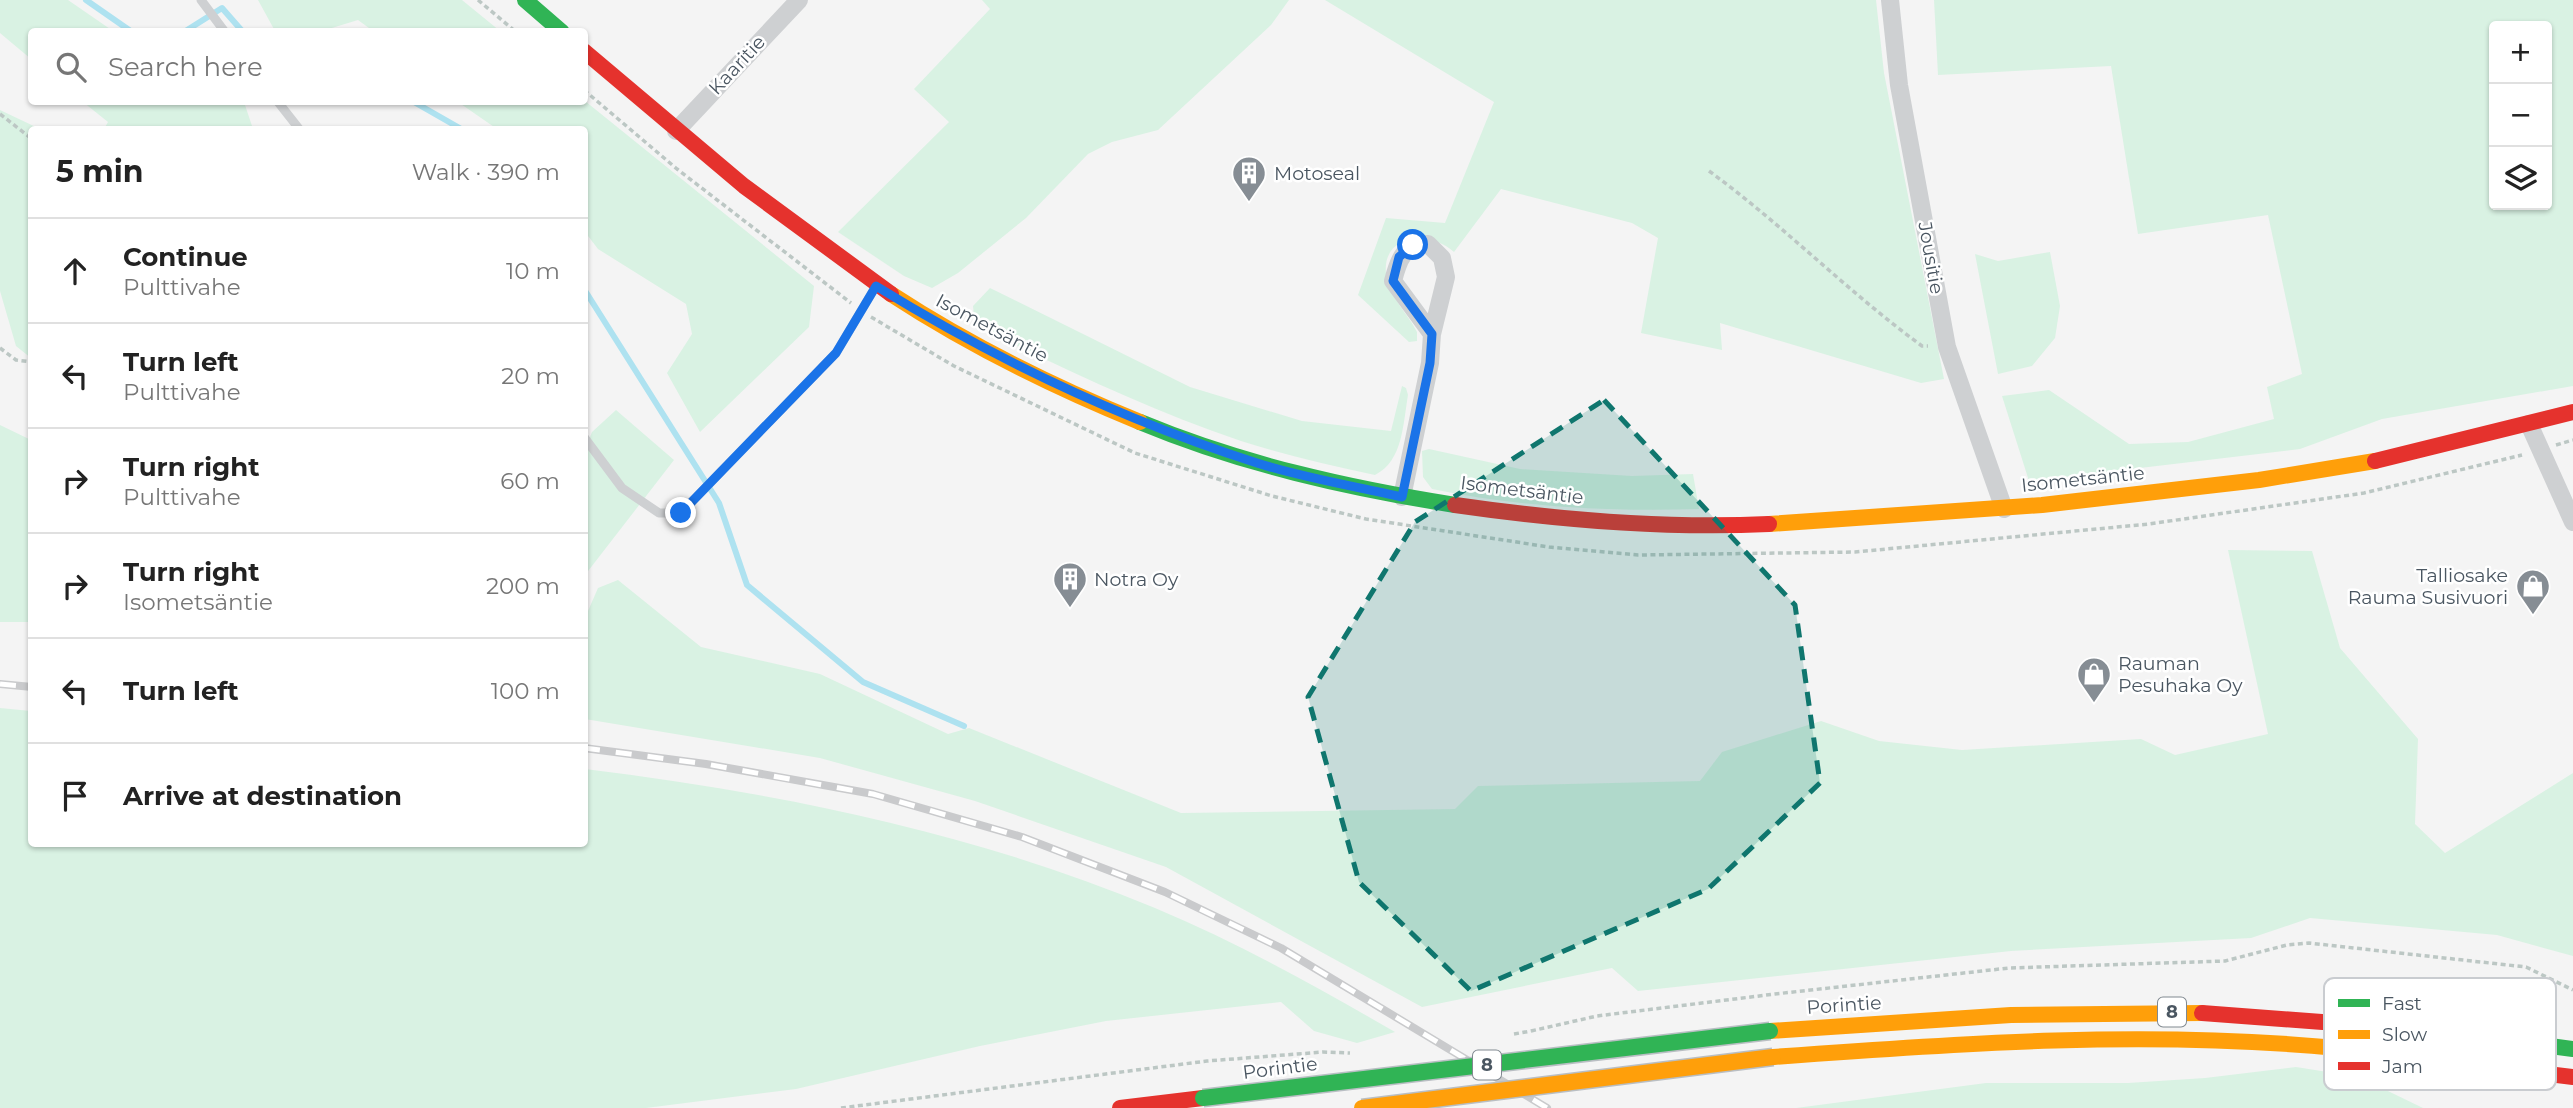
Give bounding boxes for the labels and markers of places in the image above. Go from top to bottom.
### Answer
building icon: Motoseal [1230,154,1268,203]
place label: Motoseal [1274,162,1360,185]
building icon: Notra Oy [1051,560,1089,609]
place label: Talliosake Rauma Susivuori [2348,564,2508,609]
shop icon: Talliosake Rauma Susivuori [2514,567,2552,616]
place label: Notra Oy [1094,568,1179,591]
place label: Rauman Pesuhaka Oy [2118,652,2243,697]
shop icon: Rauman Pesuhaka Oy [2075,655,2113,704]

